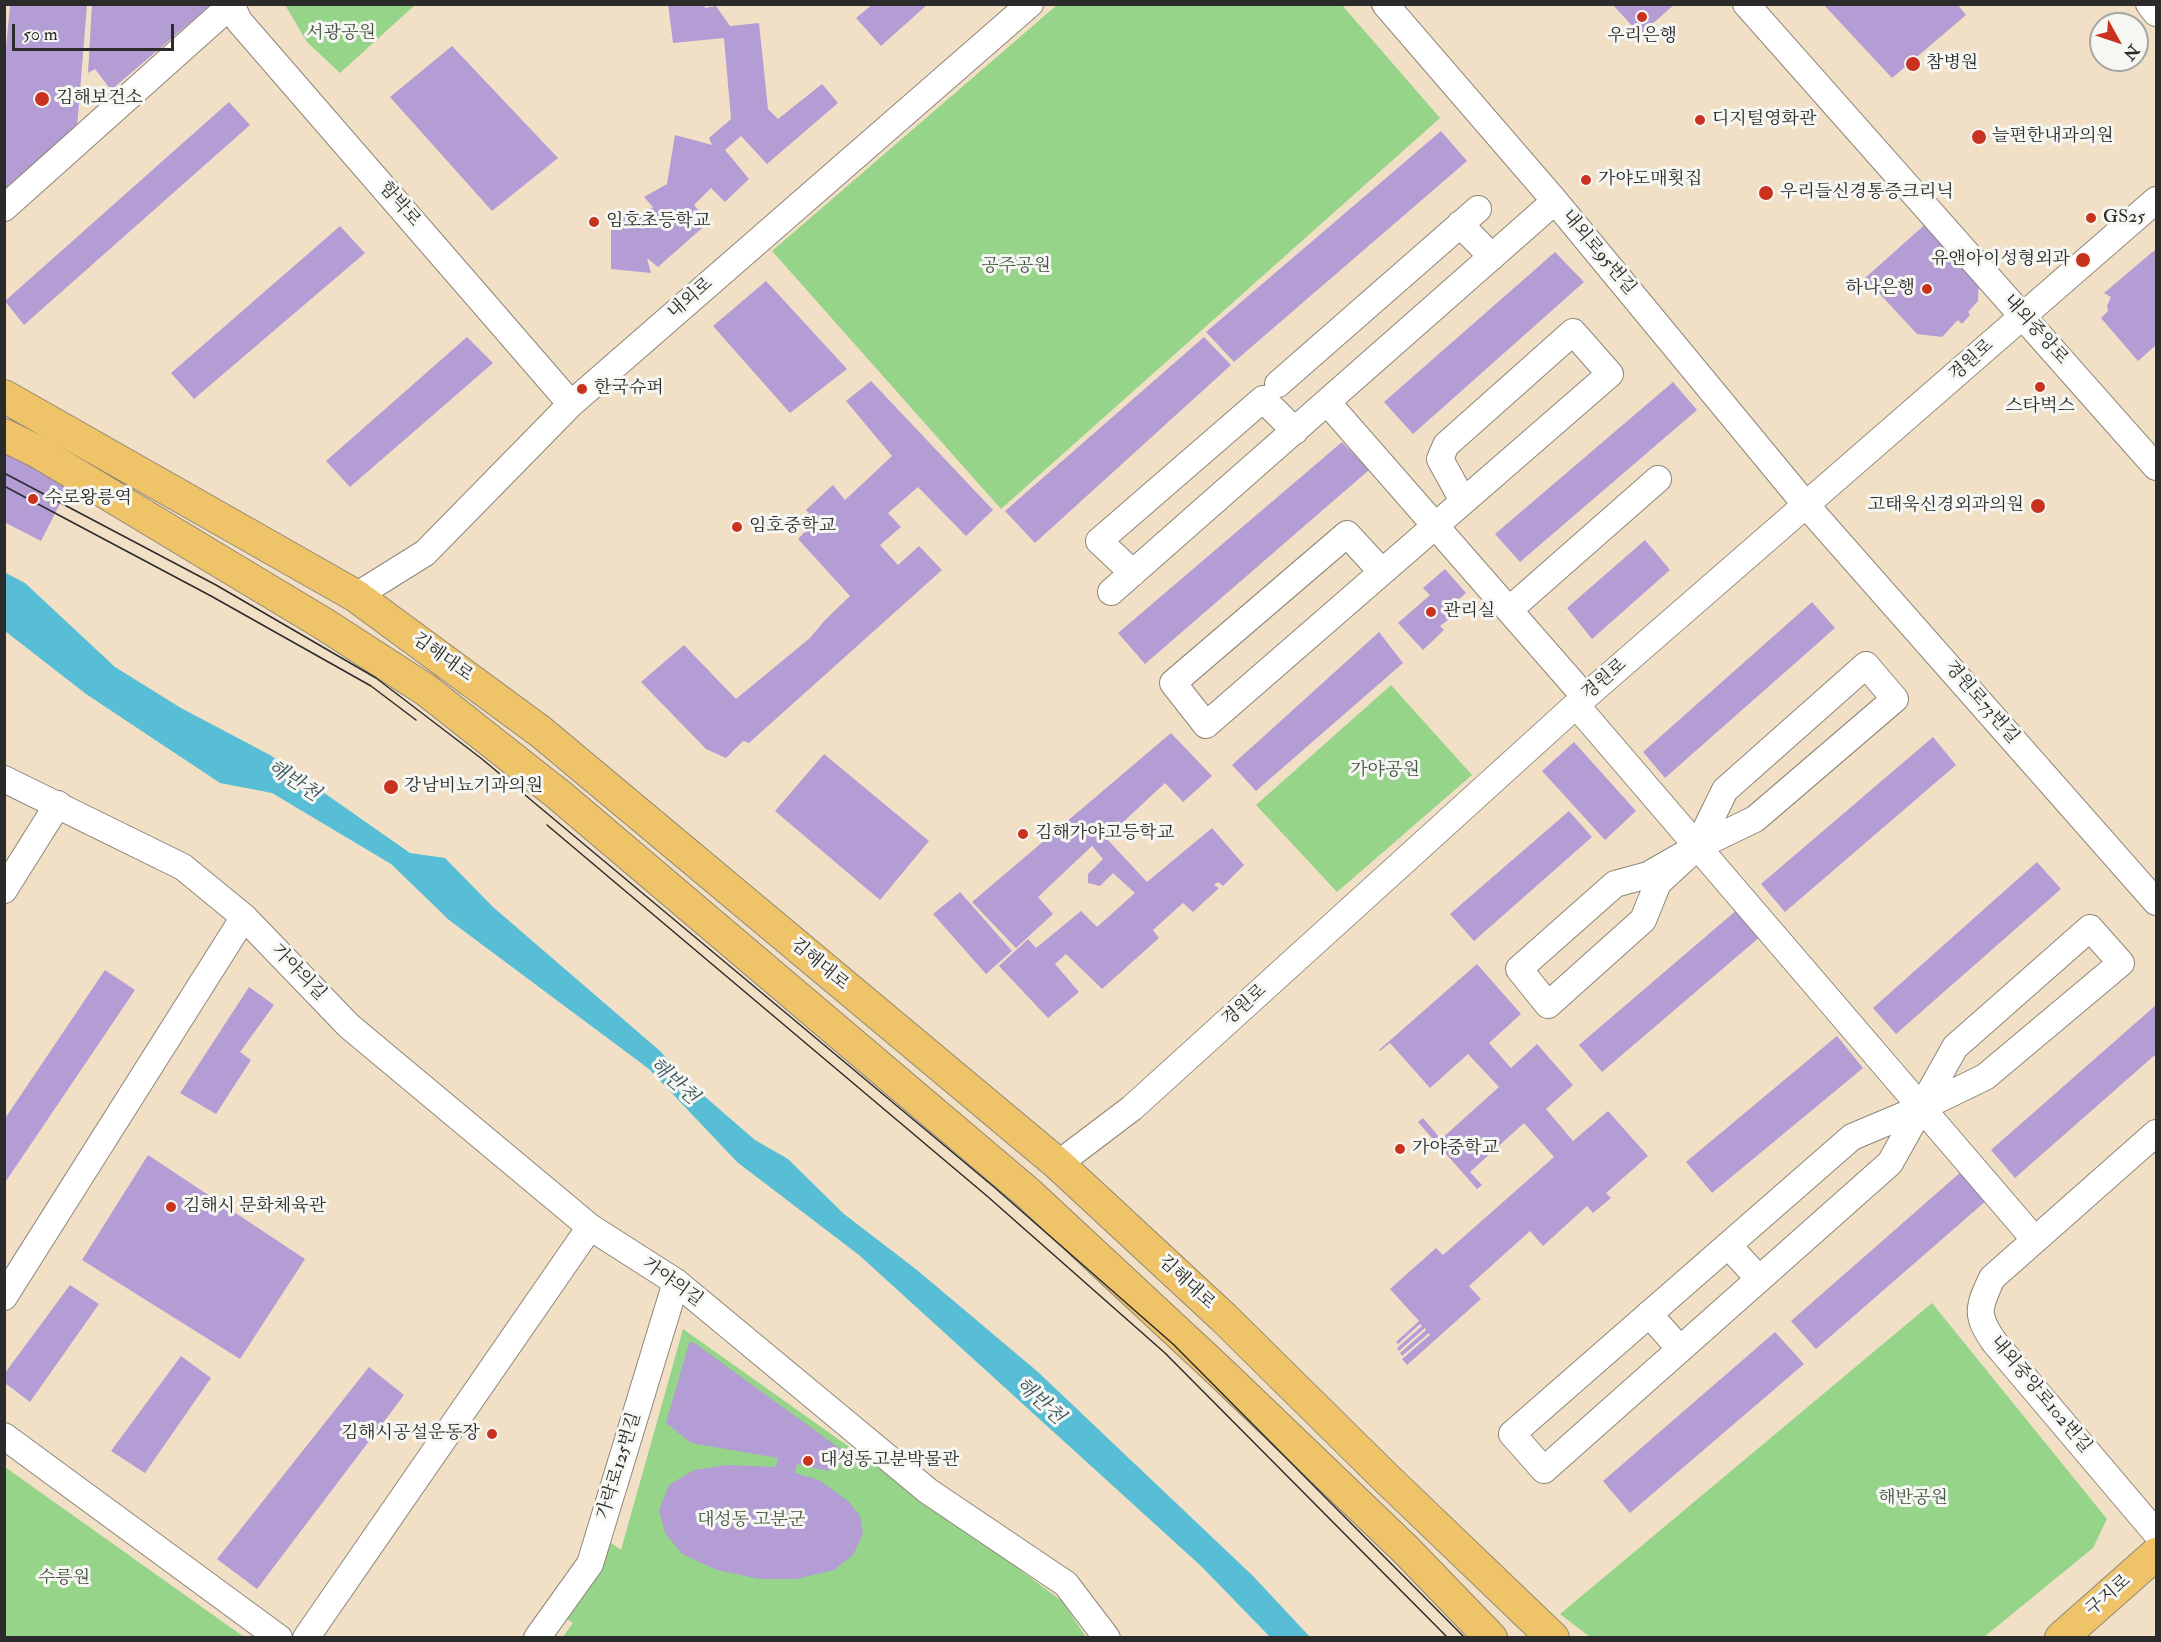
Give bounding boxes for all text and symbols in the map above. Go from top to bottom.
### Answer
marker: 우리은행 [1635,10,1649,24]
scale bar [15,12,177,50]
north arrow [2089,12,2149,72]
text: 50 m [23,23,58,46]
park label: 서광공원 [306,23,376,45]
place label: 우리은행 [1607,26,1677,48]
text: N [2119,40,2144,64]
place label: 참병원 [1926,53,1978,75]
marker: 참병원 [1904,55,1922,73]
place label: 김해보건소 [56,88,143,110]
marker: 김해보건소 [33,90,51,108]
place label: 디지털영화관 [1712,109,1816,131]
marker: 디지털영화관 [1693,113,1707,127]
place label: 늘편한내과의원 [1992,126,2114,148]
marker: 늘편한내과의원 [1970,128,1988,146]
place label: 가야도매횟집 [1598,169,1702,191]
marker: 가야도매횟집 [1579,173,1593,187]
street label: 함박로 [374,178,424,232]
place label: 우리들신경통증크리닉 [1780,182,1954,204]
marker: 우리들신경통증크리닉 [1757,184,1775,202]
street label: 내외로95번길 [1556,206,1640,300]
place label: GS25 [2103,207,2145,229]
place label: 임호초등학교 [606,211,710,233]
marker: GS25 [2084,211,2098,225]
marker: 임호초등학교 [587,215,601,229]
place label: 유앤아이성형외과 [1931,249,2070,271]
marker: 유앤아이성형외과 [2074,251,2092,269]
park label: 공주공원 [981,256,1051,278]
street label: 내외로 [664,274,718,324]
place label: 하나은행 [1845,278,1915,300]
marker: 하나은행 [1920,282,1934,296]
street label: 내외중앙로 [1998,290,2072,370]
street label: 경원로 [1945,336,1999,386]
place label: 한국슈퍼 [594,378,664,400]
marker: 스타벅스 [2033,380,2047,394]
marker: 한국슈퍼 [575,382,589,396]
place label: 스타벅스 [2005,396,2075,418]
place label: 수로왕릉역 [45,488,132,510]
marker: 수로왕릉역 [26,492,40,506]
place label: 고태욱신경외과의원 [1868,495,2024,517]
marker: 고태욱신경외과의원 [2029,497,2047,515]
place label: 임호중학교 [749,516,836,538]
marker: 임호중학교 [730,520,744,534]
place label: 관리실 [1443,601,1495,623]
marker: 관리실 [1424,605,1438,619]
street label: 김해대로 [408,629,476,687]
street label: 경원로 [1578,655,1632,705]
street label: 경원로73번길 [1939,657,2023,749]
water label: 해반천 [262,756,324,808]
park label: 가야공원 [1350,760,1420,782]
place label: 강남비뇨기과의원 [404,776,543,798]
marker: 강남비뇨기과의원 [382,778,400,796]
place label: 김해가야고등학교 [1035,823,1174,845]
marker: 김해가야고등학교 [1016,827,1030,841]
street label: 김해대로 [785,934,853,996]
street label: 가야의길 [266,940,330,1006]
street label: 경원로 [1218,981,1272,1031]
water label: 해반천 [643,1054,703,1110]
place label: 가야중학교 [1412,1138,1499,1160]
marker: 가야중학교 [1393,1142,1407,1156]
place label: 김해시 문화체육관 [183,1196,326,1218]
marker: 김해시 문화체육관 [164,1200,178,1214]
street label: 김해대로 [1153,1251,1219,1315]
street label: 가야의길 [638,1254,706,1312]
street label: 내외중앙로102번길 [1985,1332,2095,1458]
water label: 해반천 [1009,1374,1069,1430]
street label: 가락로125번길 [594,1410,646,1522]
place label: 김해시공설운동장 [341,1423,480,1445]
marker: 김해시공설운동장 [485,1427,499,1441]
place label: 대성동고분박물관 [820,1450,959,1472]
marker: 대성동고분박물관 [801,1454,815,1468]
park label: 해반공원 [1878,1488,1948,1510]
park label: 대성동 고분군 [697,1510,805,1532]
park label: 수릉원 [38,1568,90,1590]
street label: 구지로 [2082,1571,2136,1621]

